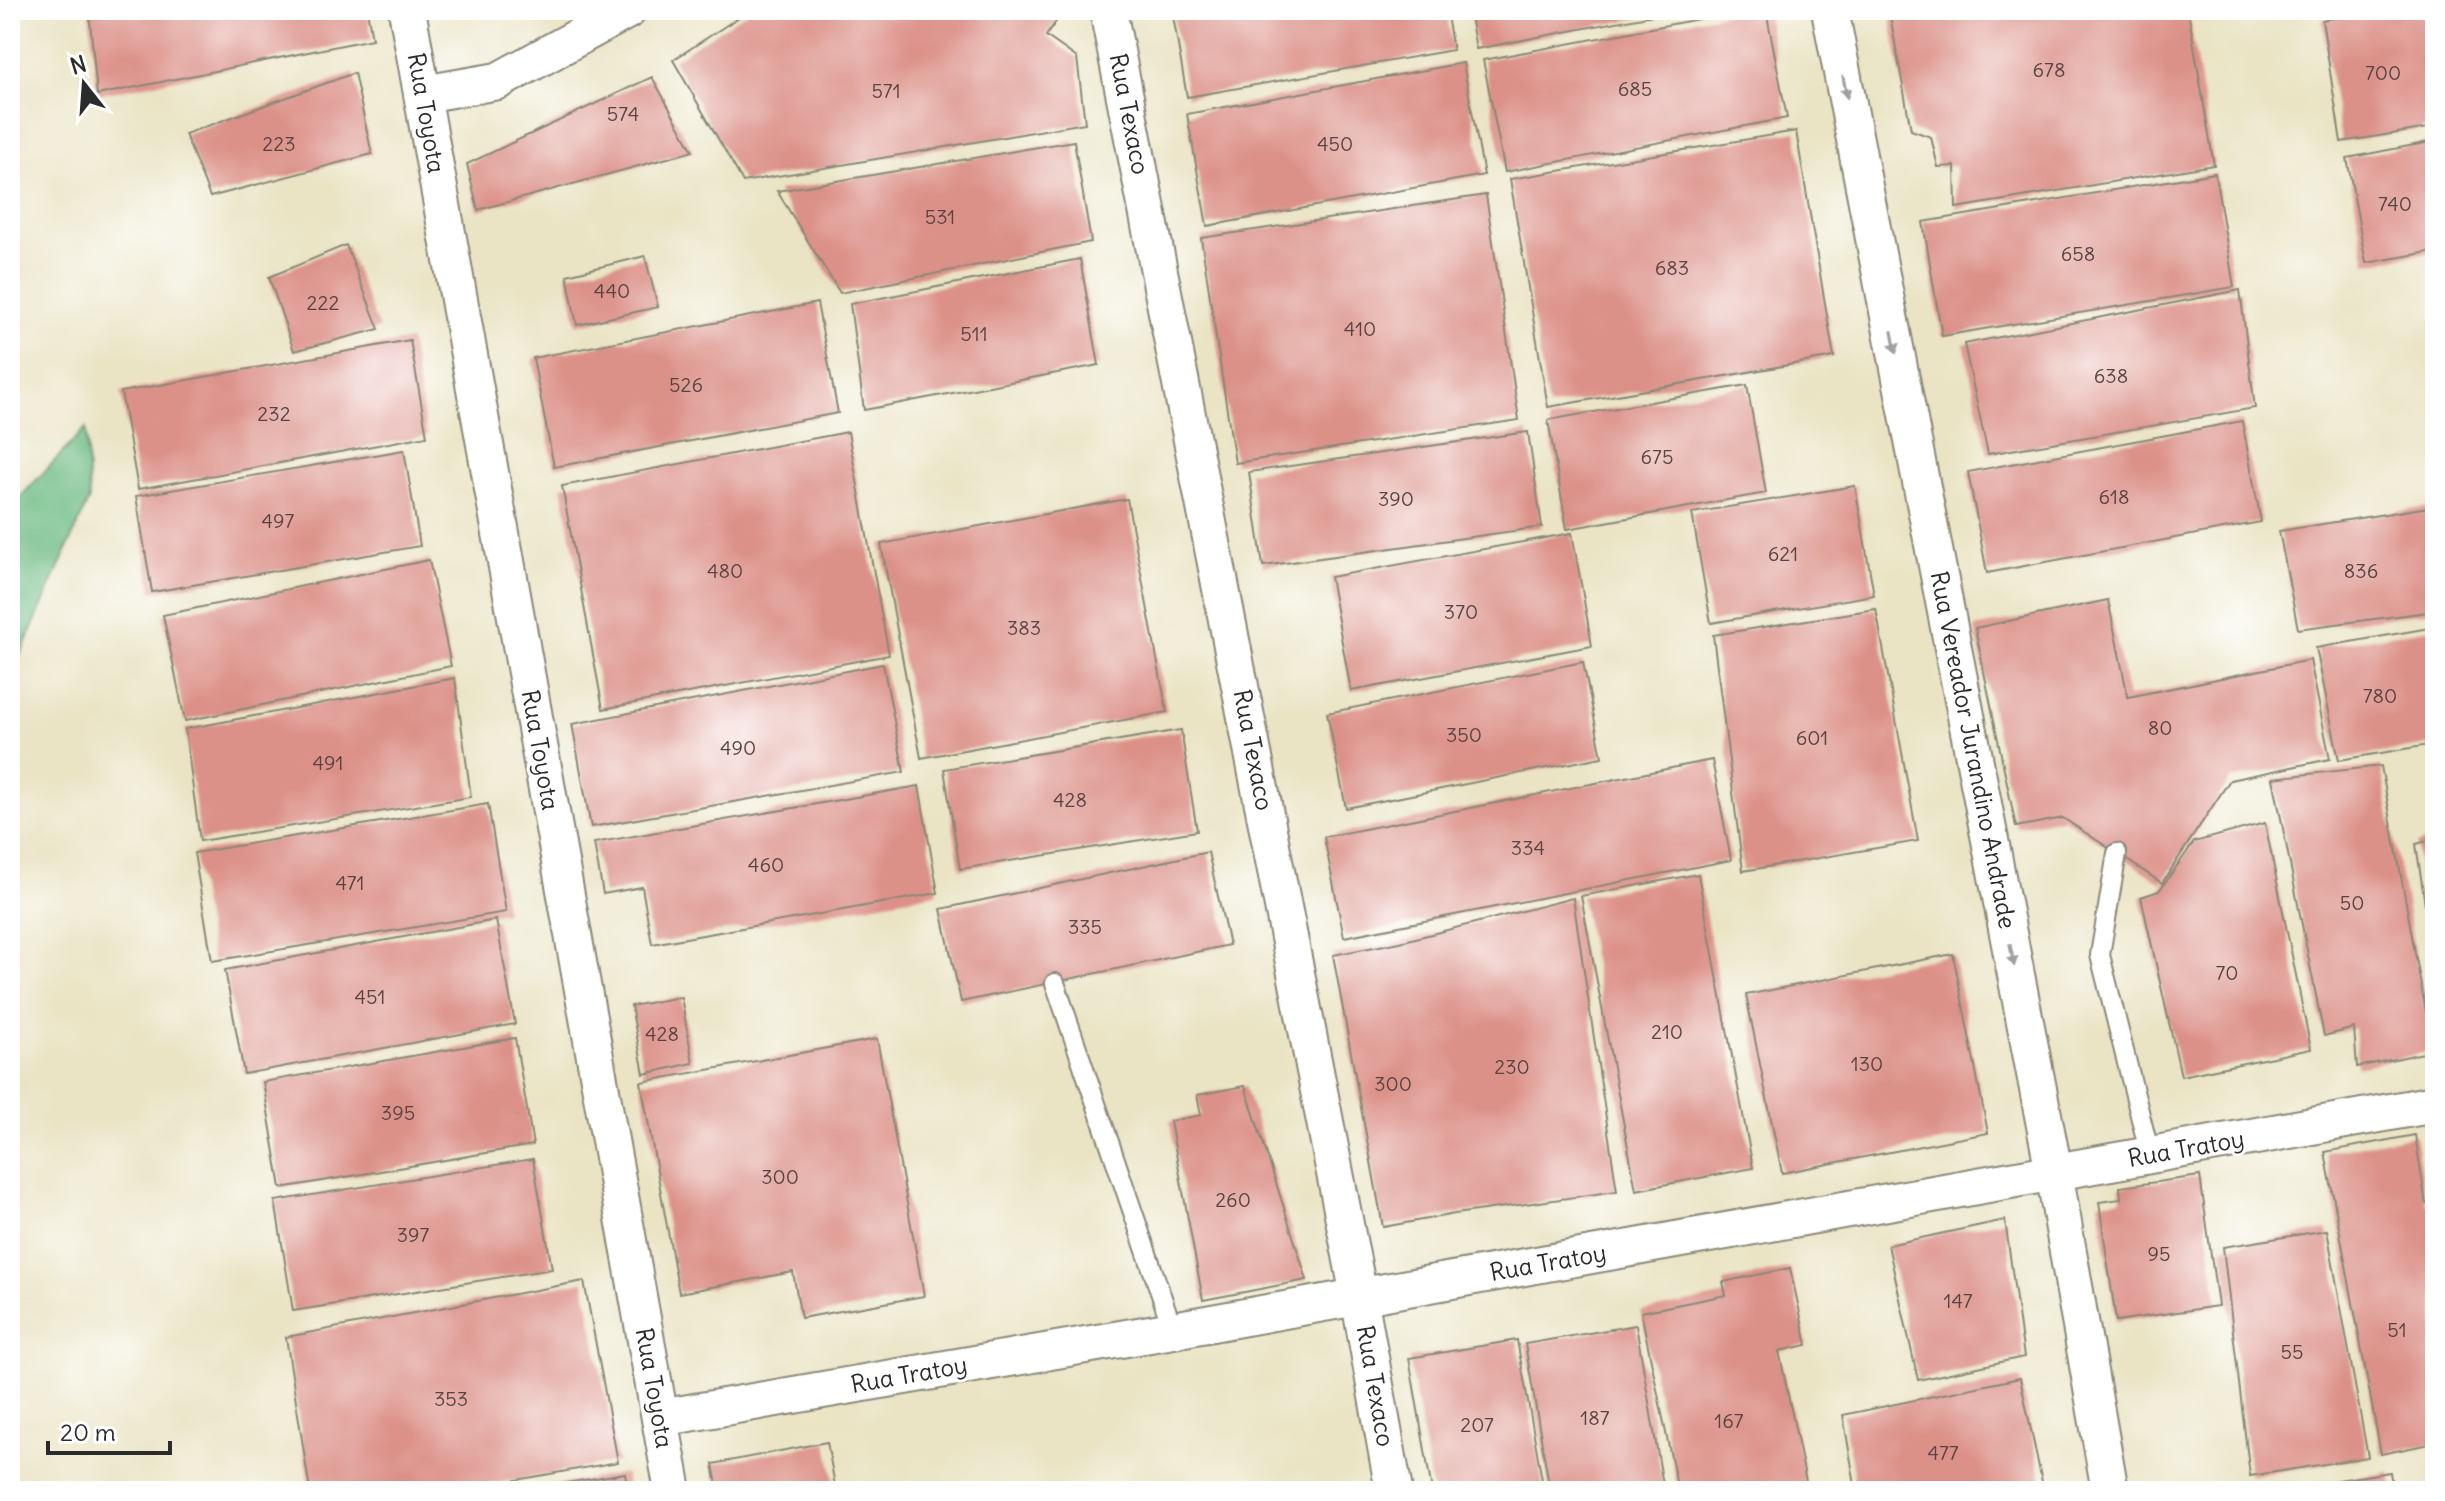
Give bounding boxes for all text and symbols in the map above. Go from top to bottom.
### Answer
north arrow [44,44,124,124]
text: N [67,49,90,80]
street label: Rua Toyota [402,50,452,175]
street label: Rua Texaco [1104,51,1156,177]
house number: 678 [2033,57,2065,82]
house number: 700 [2365,60,2401,85]
one-way arrow [1839,74,1851,99]
house number: 685 [1618,76,1652,101]
house number: 571 [871,78,901,103]
house number: 574 [607,101,639,126]
house number: 223 [262,131,296,156]
house number: 450 [1317,131,1353,156]
house number: 740 [2378,191,2412,216]
house number: 531 [925,204,955,229]
house number: 658 [2061,241,2095,266]
house number: 683 [1655,255,1689,280]
house number: 440 [594,278,630,303]
house number: 222 [307,290,339,315]
house number: 410 [1344,316,1376,341]
house number: 511 [960,321,988,346]
one-way arrow [1888,330,1901,355]
house number: 638 [2094,363,2128,388]
house number: 526 [669,372,703,397]
house number: 232 [257,401,291,426]
house number: 675 [1641,444,1673,469]
house number: 618 [2099,484,2130,509]
house number: 390 [1378,486,1414,511]
house number: 497 [262,508,295,533]
house number: 621 [1768,541,1798,566]
house number: 480 [707,558,743,583]
house number: 836 [2344,558,2378,583]
street label: Rua Vereador Jurandino Andrade [1925,569,2023,931]
house number: 370 [1444,599,1478,624]
house number: 383 [1007,615,1041,640]
house number: 780 [2363,683,2397,708]
street label: Rua Toyota [516,687,566,812]
street label: Rua Texaco [1228,687,1280,813]
house number: 80 [2148,715,2172,740]
house number: 350 [1446,722,1482,747]
house number: 601 [1796,725,1828,750]
house number: 490 [720,735,756,760]
house number: 491 [313,750,344,775]
house number: 428 [1053,787,1087,812]
house number: 334 [1511,835,1545,860]
house number: 460 [748,852,784,877]
house number: 471 [335,870,365,895]
house number: 50 [2340,890,2364,915]
house number: 335 [1068,914,1102,939]
one-way arrow [2007,942,2019,967]
house number: 70 [2216,960,2238,985]
house number: 451 [355,984,386,1009]
house number: 210 [1651,1019,1683,1044]
house number: 428 [645,1021,679,1046]
house number: 130 [1851,1051,1883,1076]
house number: 230 [1494,1054,1530,1079]
house number: 300 [1374,1071,1412,1096]
house number: 395 [381,1100,415,1125]
street label: Rua Tratoy [2125,1123,2246,1173]
house number: 300 [761,1164,799,1189]
house number: 260 [1215,1187,1251,1212]
house number: 397 [397,1222,430,1247]
street label: Rua Tratoy [1487,1237,1608,1287]
house number: 95 [2148,1241,2171,1266]
house number: 147 [1943,1288,1973,1313]
house number: 51 [2387,1317,2407,1342]
street label: Rua Texaco [1351,1323,1401,1449]
street label: Rua Toyota [630,1325,680,1450]
house number: 55 [2281,1339,2304,1364]
street label: Rua Tratoy [848,1349,969,1399]
house number: 353 [434,1386,468,1411]
scale bar [48,1405,170,1455]
house number: 187 [1580,1405,1610,1430]
house number: 167 [1714,1408,1744,1433]
house number: 207 [1460,1412,1494,1437]
text: 20 m [60,1417,116,1447]
house number: 477 [1928,1440,1959,1465]

